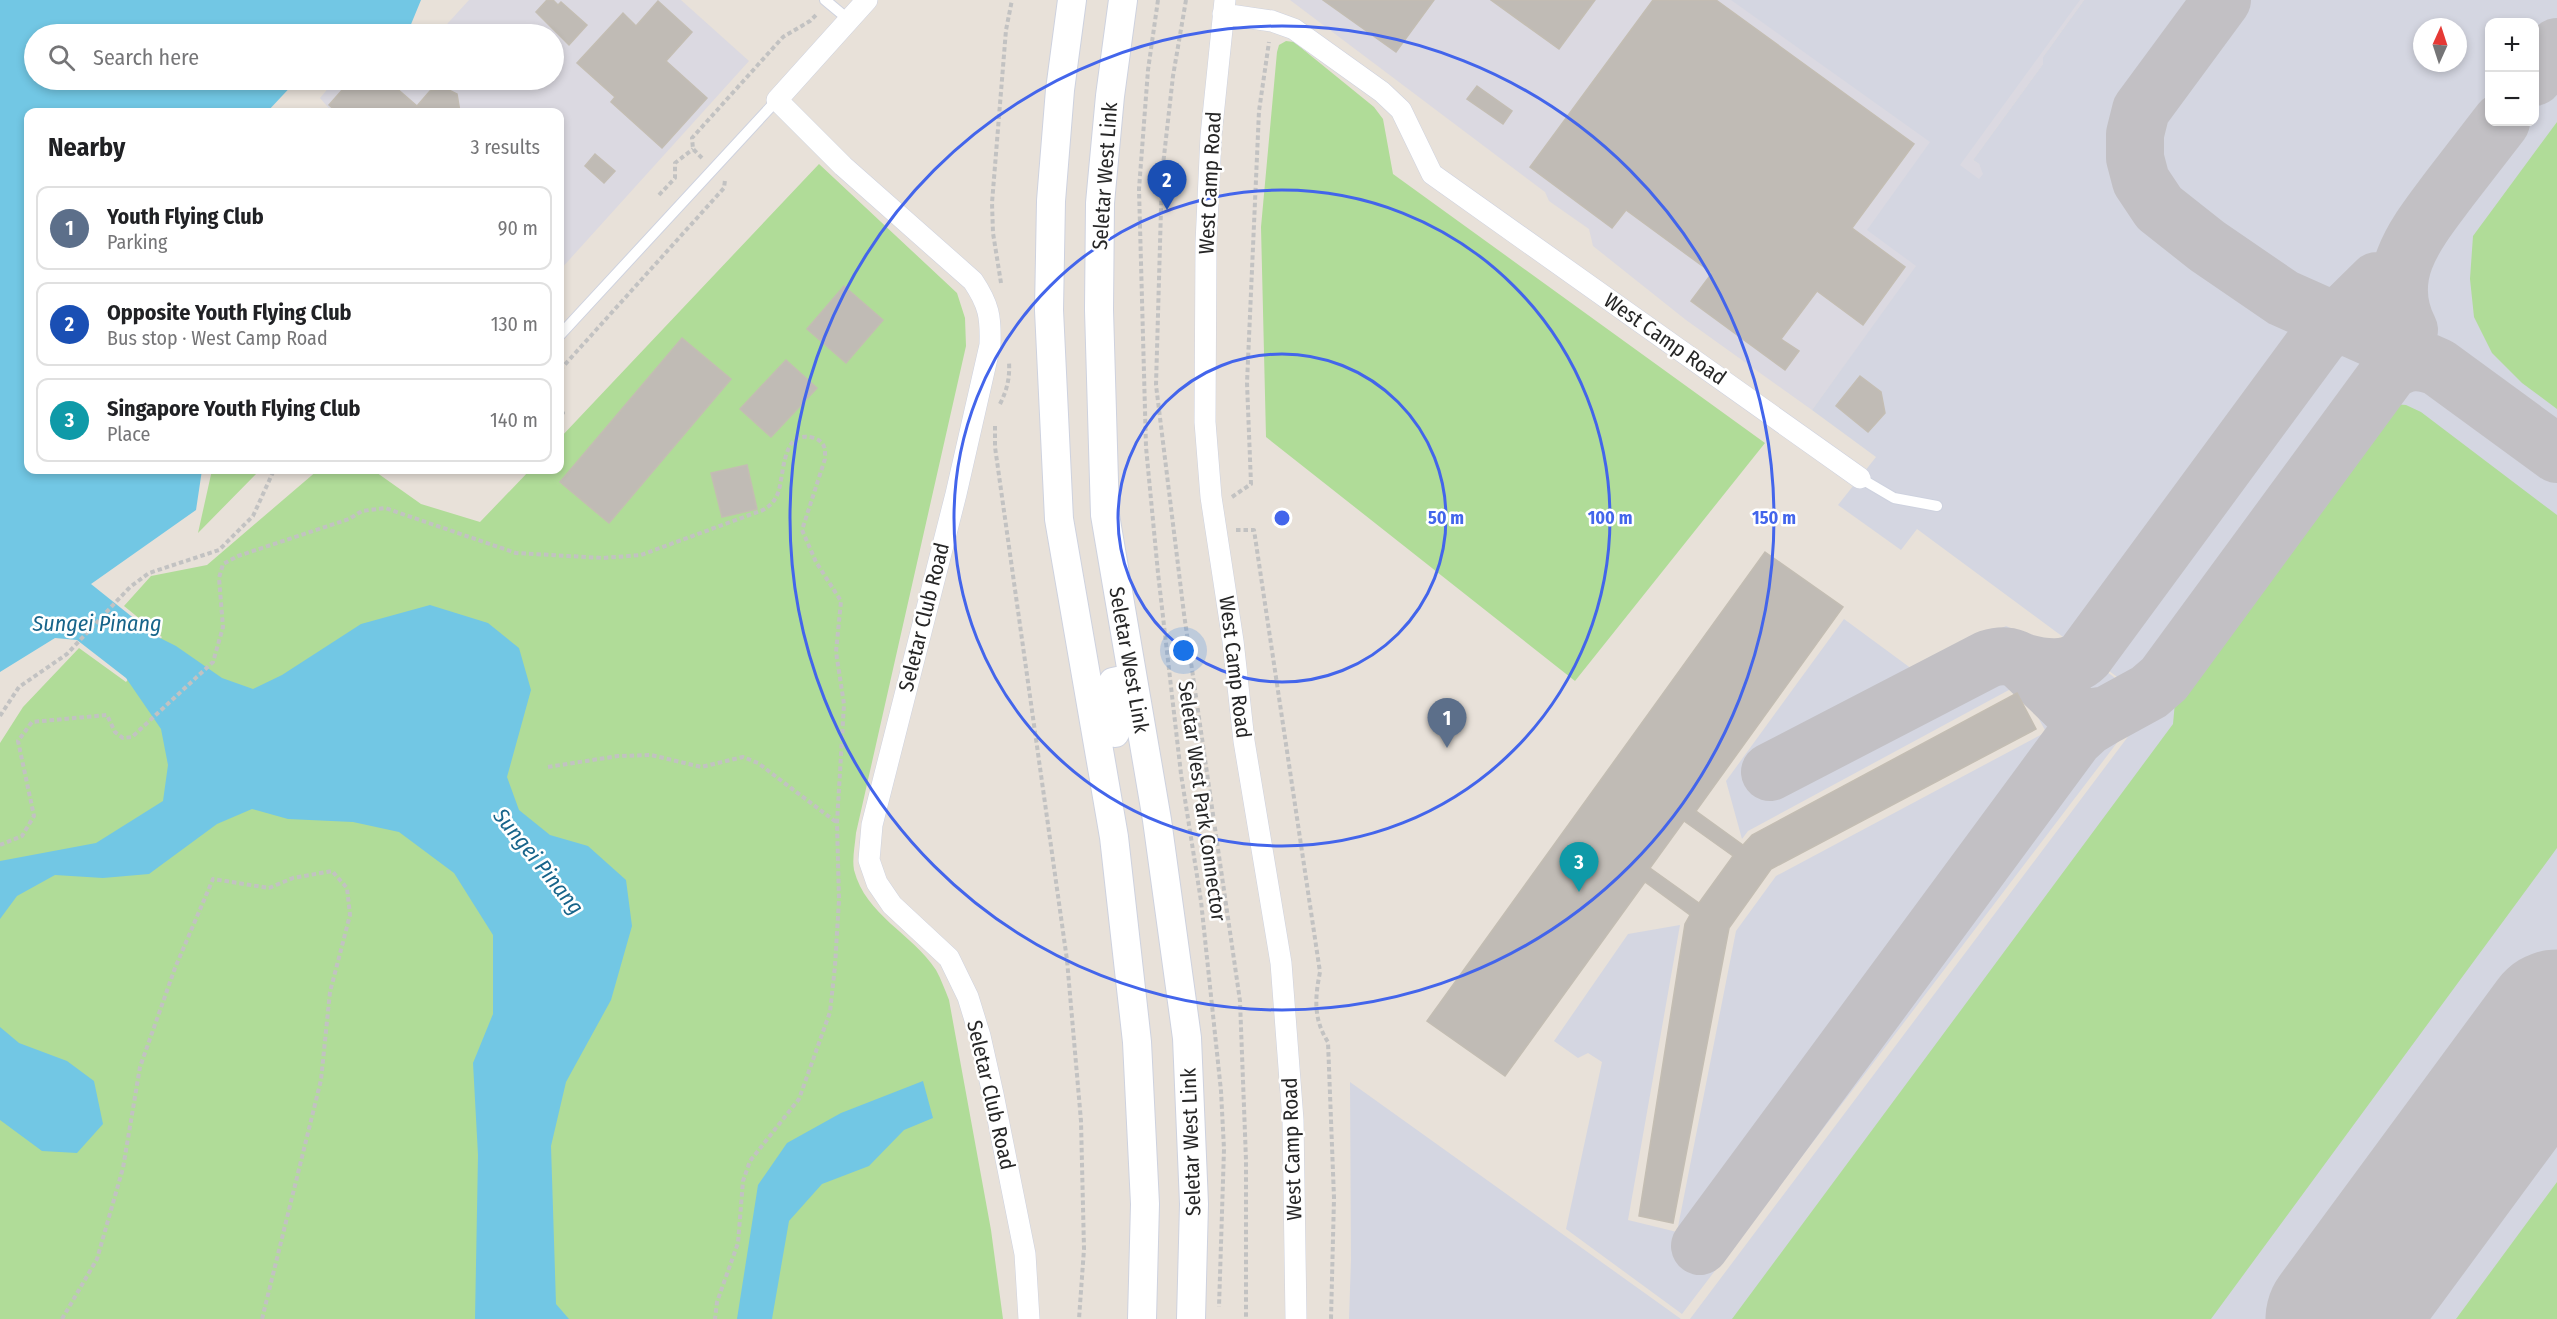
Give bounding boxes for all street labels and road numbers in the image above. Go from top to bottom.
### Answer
street label: Seletar West Link [1087,101,1123,251]
street label: West Camp Road [1193,111,1227,255]
street label: West Camp Road [1599,287,1731,391]
street label: Seletar Club Road [893,540,955,694]
street label: Seletar West Link [1103,585,1155,735]
street label: West Camp Road [1213,594,1257,740]
street label: Seletar West Park Connector [1172,679,1232,924]
street label: Seletar Club Road [961,1018,1021,1172]
street label: Seletar West Link [1175,1067,1207,1216]
street label: West Camp Road [1277,1077,1307,1221]

